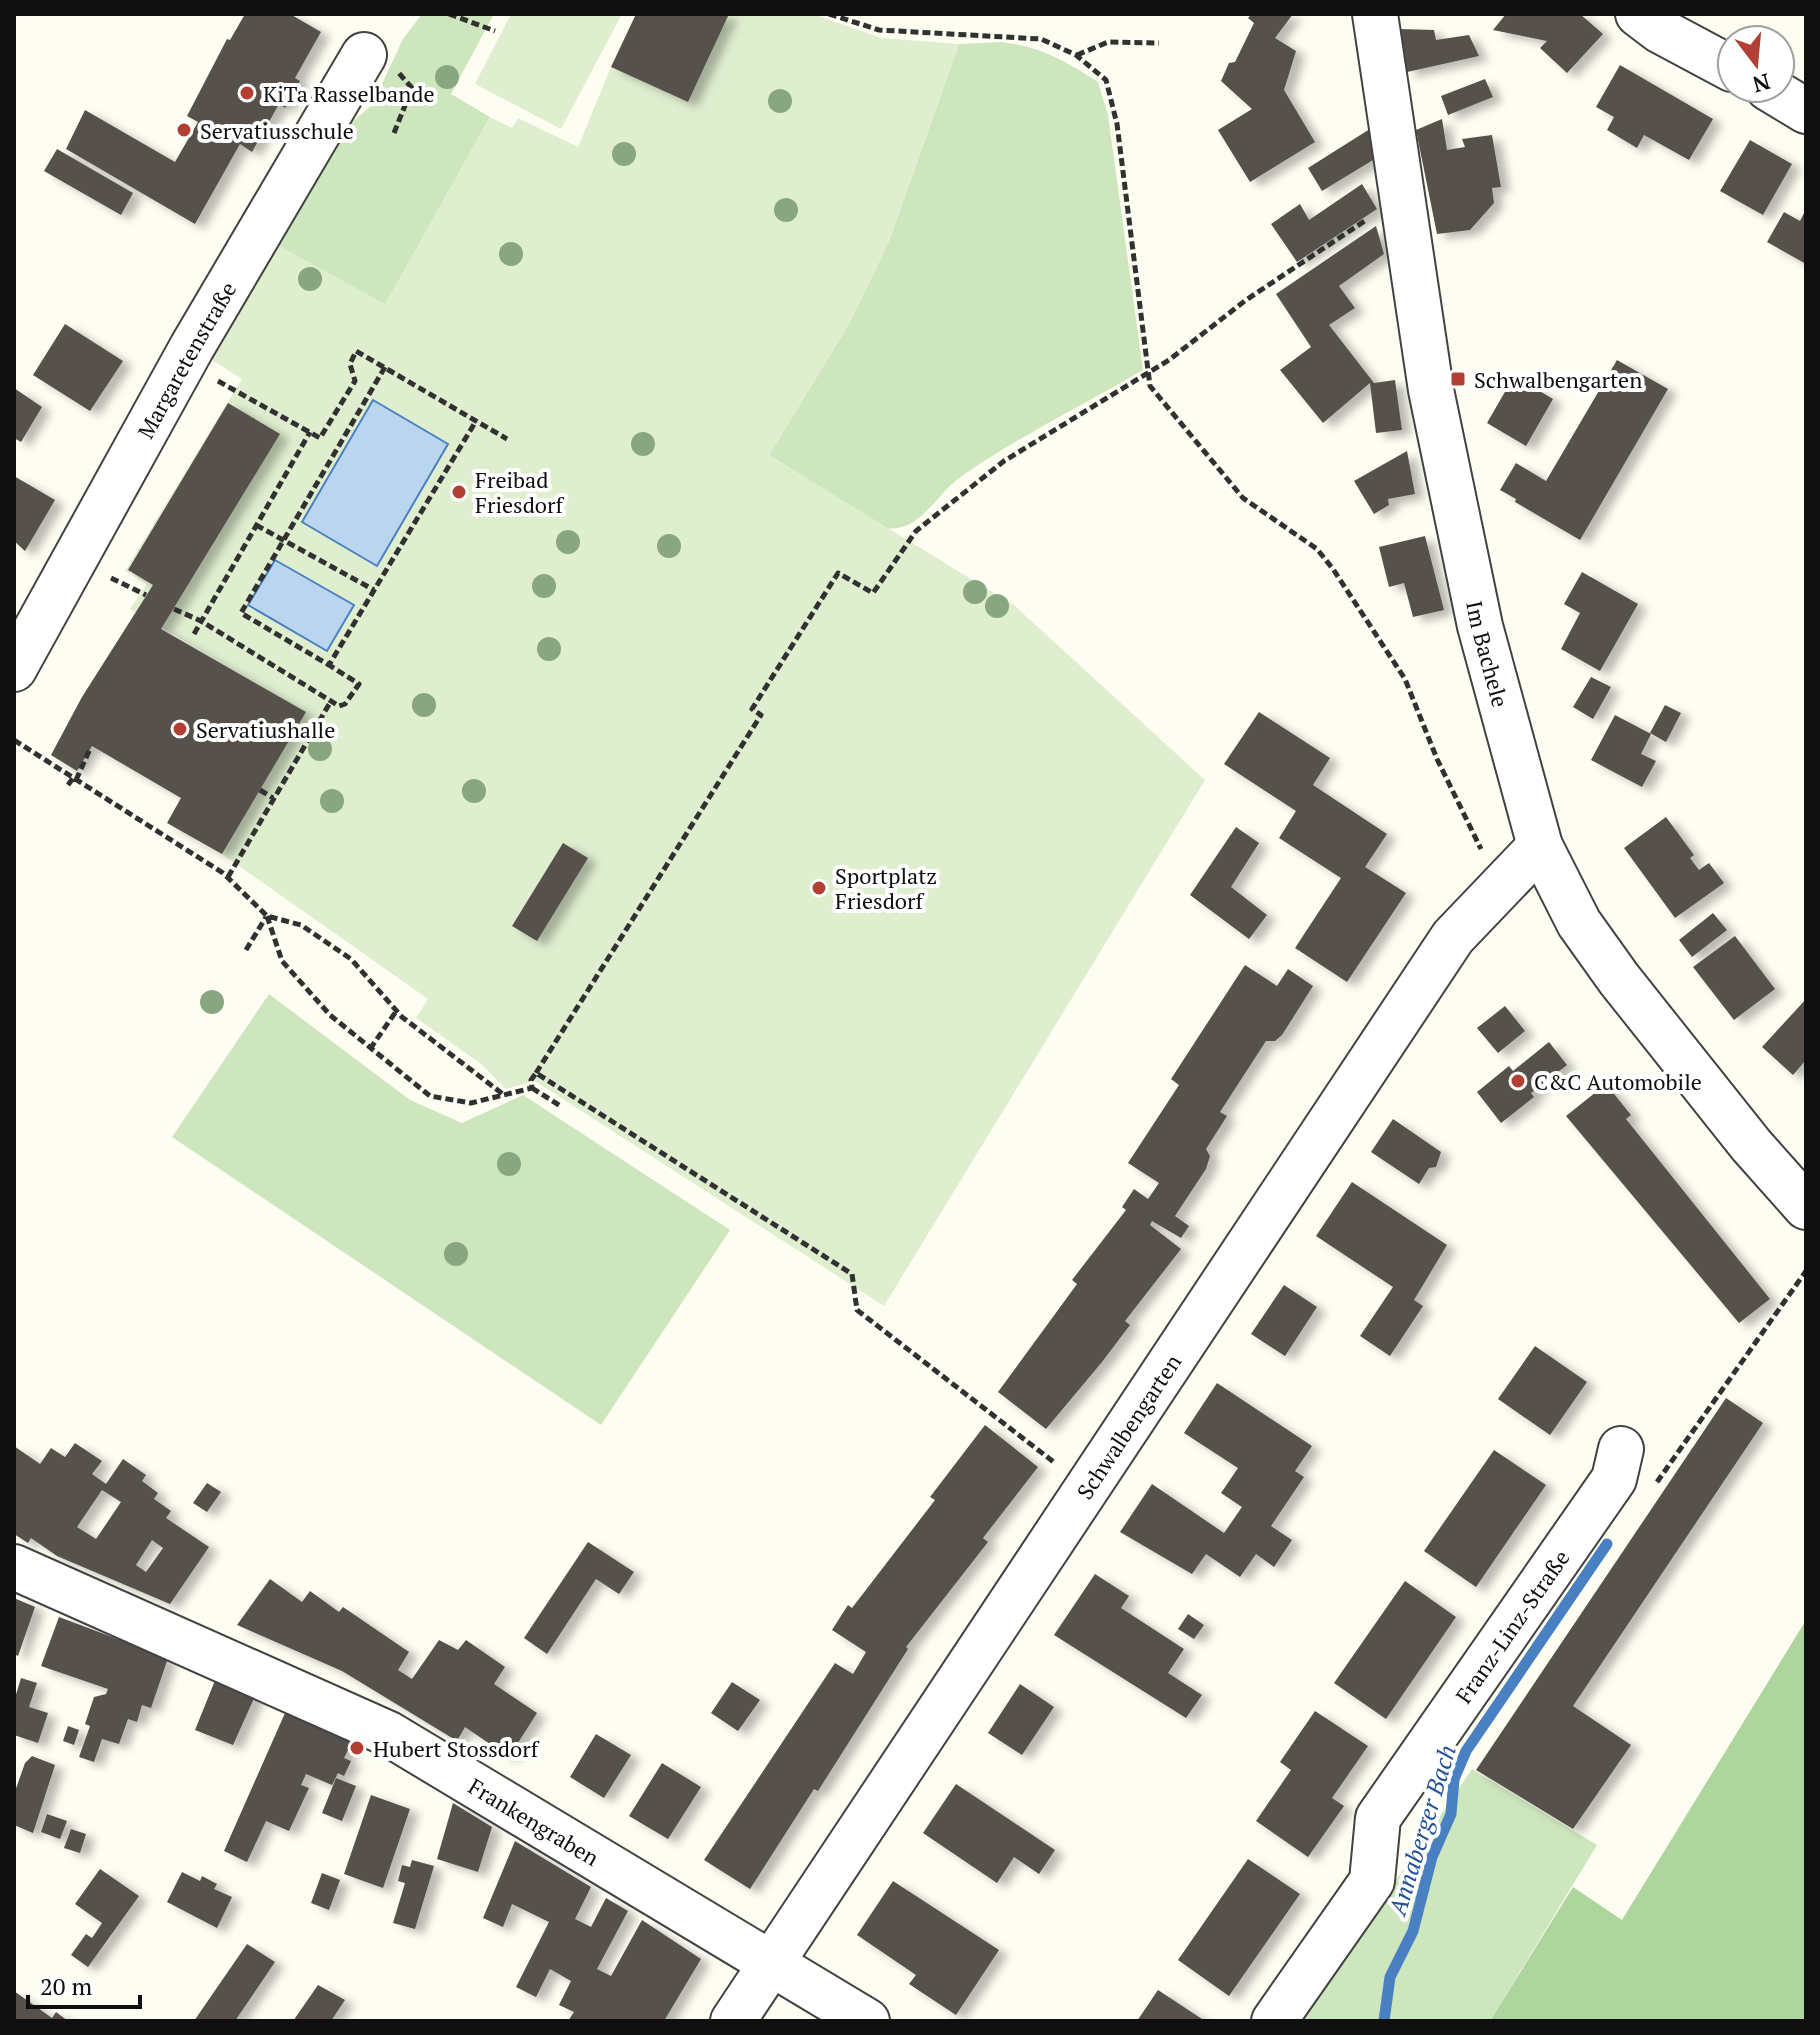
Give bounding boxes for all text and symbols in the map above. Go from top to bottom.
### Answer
north arrow [1716,24,1796,104]
text: N [1749,67,1774,100]
place label: KiTa Rasselbande [263,79,435,108]
marker: KiTa Rasselbande [238,84,256,102]
place label: Servatiusschule [200,116,354,145]
marker: Servatiusschule [175,121,193,139]
street label: Margaretenstraße [130,276,242,443]
place label: Schwalbengarten [1474,365,1642,394]
marker: Schwalbengarten [1449,370,1467,388]
place label: Freibad Friesdorf [475,465,564,519]
marker: Freibad Friesdorf [450,483,468,501]
street label: Im Bachele [1461,598,1516,710]
place label: Servatiushalle [196,715,335,744]
marker: Servatiushalle [171,720,189,738]
place label: Sportplatz Friesdorf [835,861,937,915]
marker: Sportplatz Friesdorf [810,879,828,897]
place label: C&C Automobile [1534,1067,1702,1096]
marker: C&C Automobile [1509,1072,1527,1090]
street label: Schwalbengarten [1069,1348,1187,1504]
street label: Franz-Linz-Straße [1448,1544,1575,1708]
place label: Hubert Stossdorf [373,1734,540,1763]
marker: Hubert Stossdorf [348,1739,366,1757]
water label: Annaberger Bach [1380,1741,1463,1921]
street label: Frankengraben [464,1771,605,1872]
scale bar [28,1959,140,2009]
text: 20 m [40,1970,92,2002]

